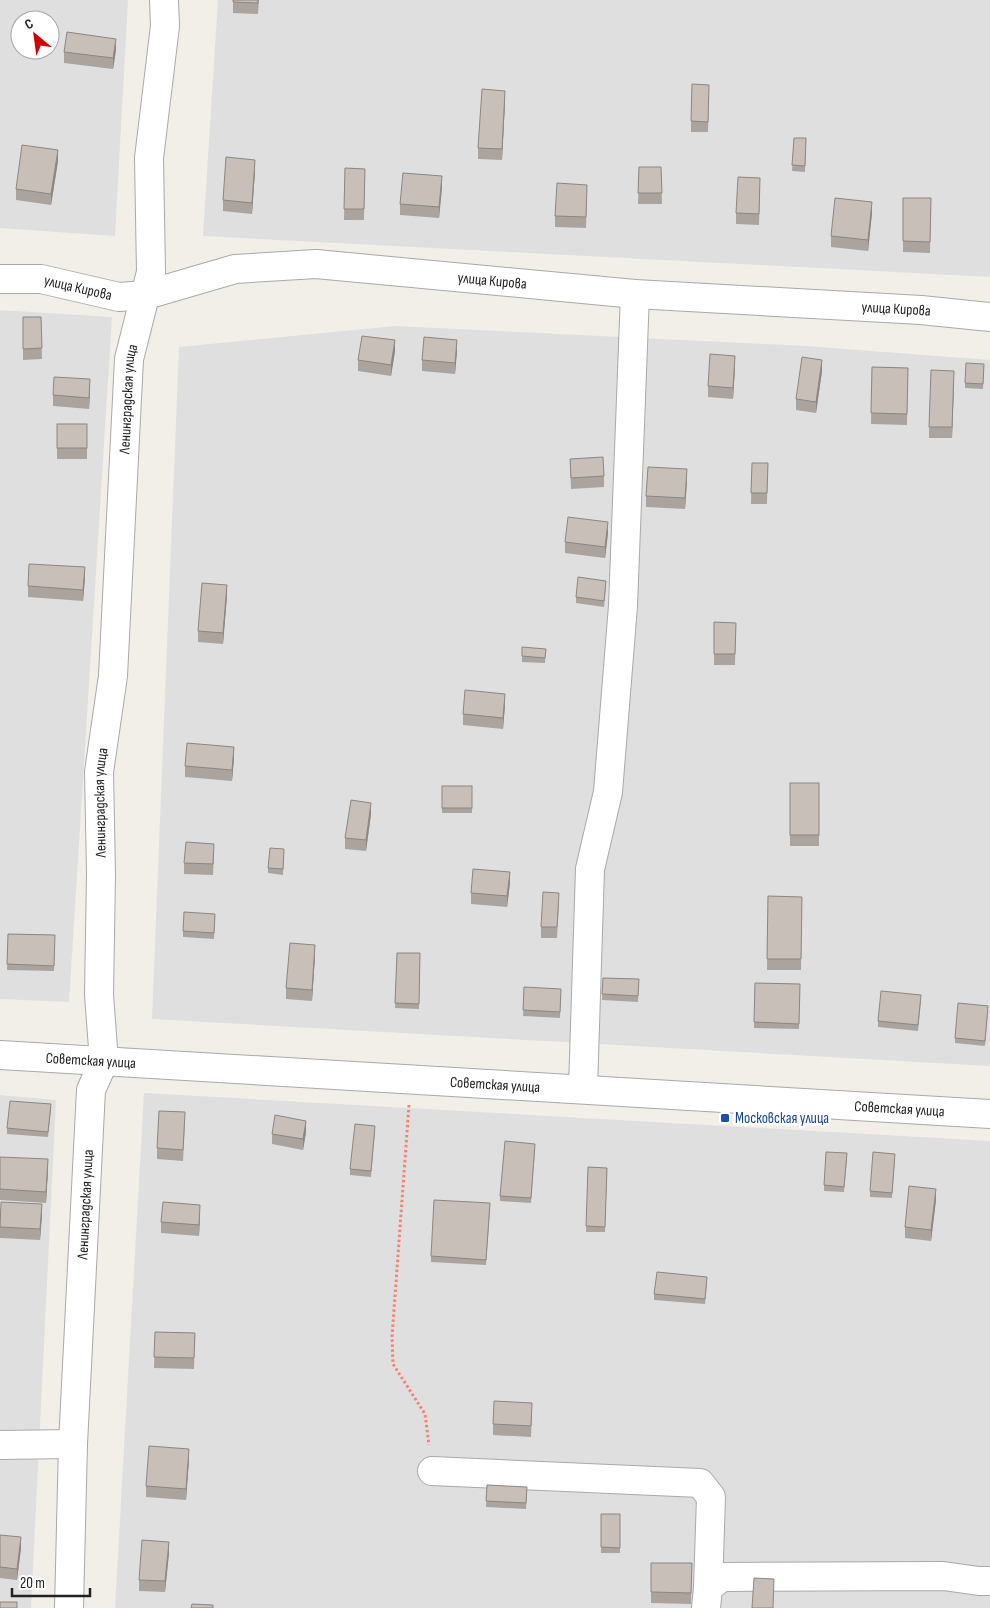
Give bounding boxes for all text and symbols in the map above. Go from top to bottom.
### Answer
north arrow [10,10,60,60]
text: С [22,15,36,33]
street label: улица Кирова [457,268,528,294]
street label: улица Кирова [42,271,114,305]
street label: улица Кирова [861,298,932,321]
street label: Ленинградская улица [115,342,142,455]
street label: Ленинградская улица [90,746,112,859]
street label: Советская улица [45,1049,137,1073]
street label: Советская улица [449,1073,541,1097]
street label: Советская улица [854,1097,945,1121]
place label: Московская улица [735,1109,829,1128]
marker: Московская улица [719,1112,731,1124]
street label: Ленинградская улица [73,1149,98,1261]
scale bar [12,1566,90,1598]
text: 20 m [20,1574,45,1593]

